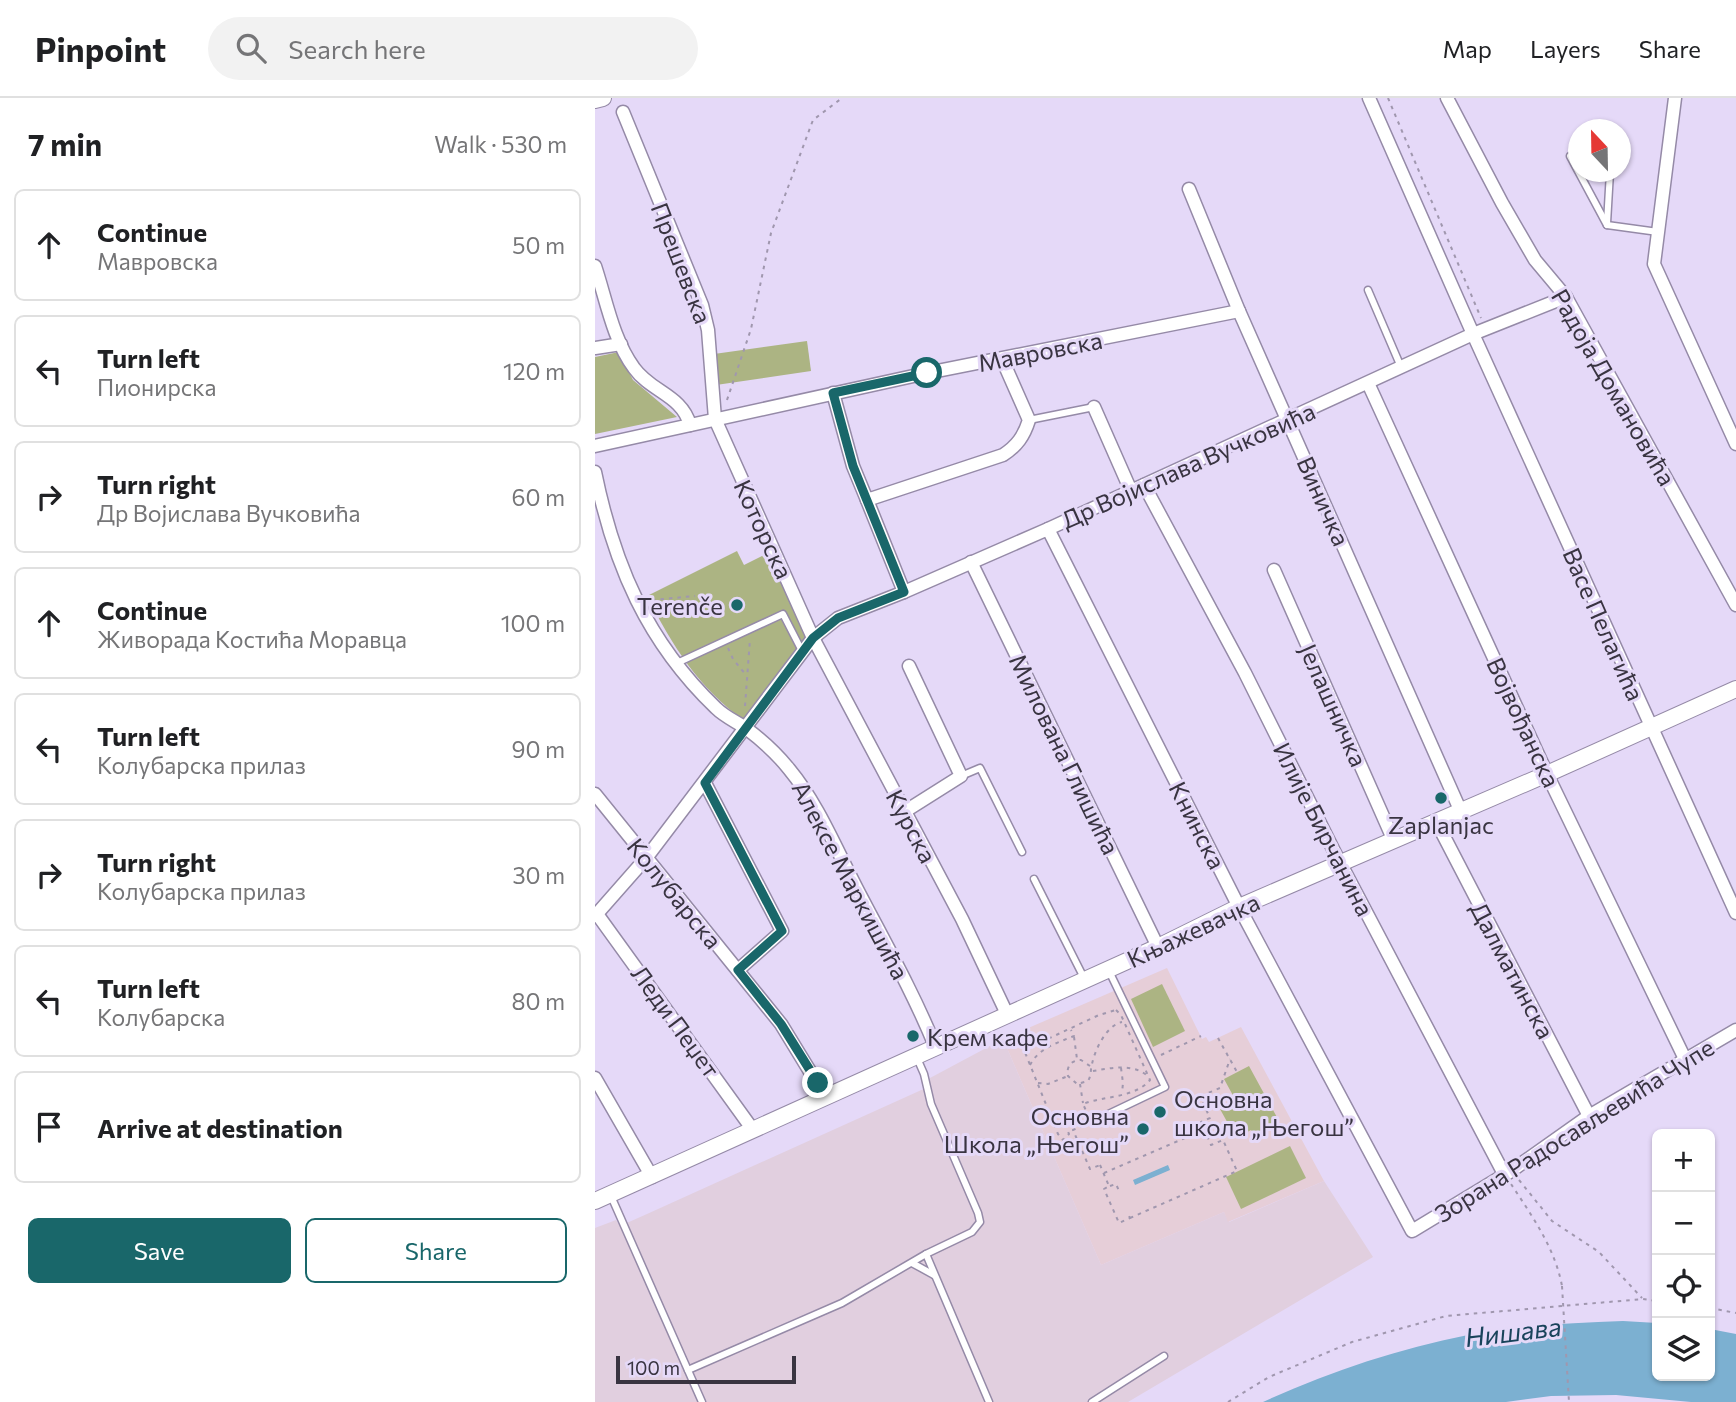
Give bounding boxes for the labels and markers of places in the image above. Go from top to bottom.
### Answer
place label: Terenče [637,591,723,620]
marker: Terenče [729,597,745,613]
marker: Zaplanjac [1433,790,1449,806]
place label: Zaplanjac [1388,810,1494,839]
place label: Крем кафе [927,1022,1048,1051]
marker: Крем кафе [905,1028,921,1044]
place label: Основна школа „Његош” [1174,1084,1354,1141]
place label: Основна Школа „Његош” [944,1101,1129,1158]
marker: Основна школа „Његош” [1152,1104,1168,1120]
marker: Основна Школа „Његош” [1135,1121,1151,1137]

